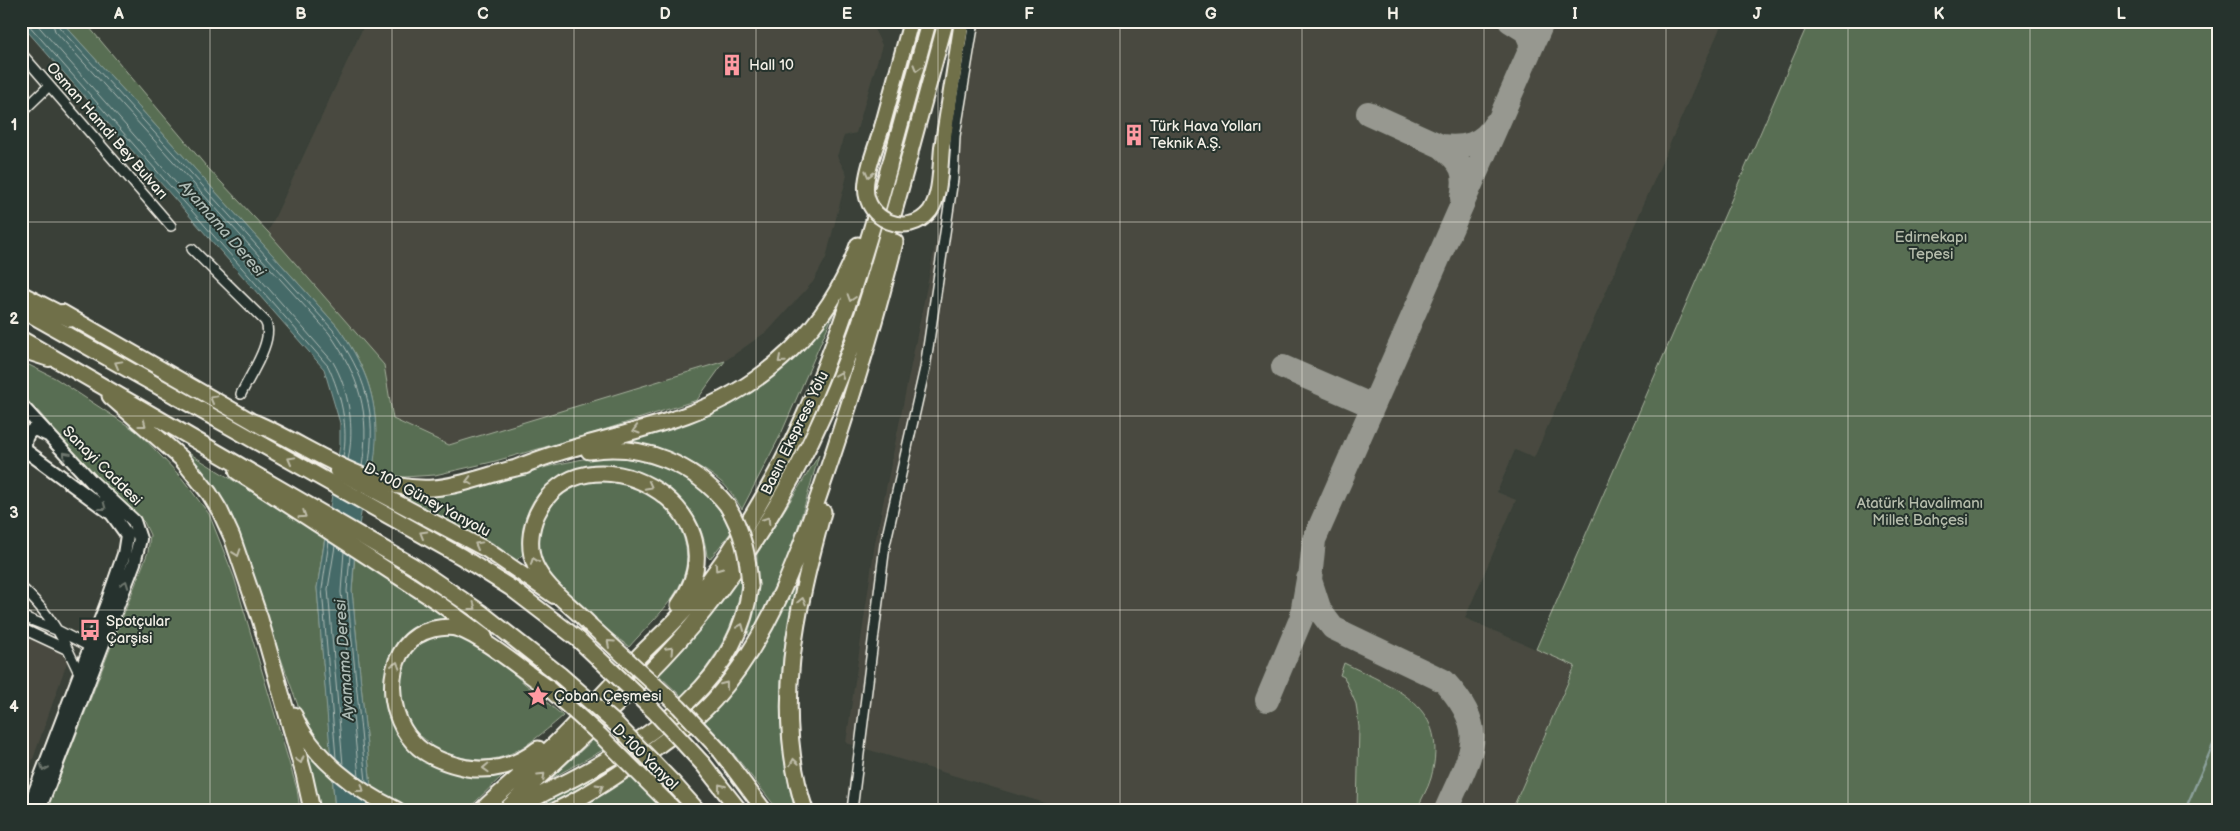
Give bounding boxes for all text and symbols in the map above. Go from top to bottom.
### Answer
text: A [113,5,124,24]
text: B [295,5,307,24]
text: C [477,5,489,24]
text: D [659,5,671,24]
text: E [842,5,852,24]
text: F [1024,5,1034,24]
text: G [1205,5,1217,24]
text: H [1387,5,1399,24]
text: I [1572,5,1578,24]
text: J [1753,5,1762,24]
text: K [1934,5,1945,24]
text: L [2116,5,2126,24]
building icon: Hall 10 [719,52,745,78]
place label: Hall 10 [749,56,794,75]
street label: Osman Hamdi Bey Bulvarı [42,58,172,204]
one-way arrow [912,64,922,72]
text: 1 [11,116,17,135]
place label: Türk Hava Yolları Teknik A.Ş. [1150,117,1261,153]
building icon: Türk Hava Yolları Teknik A.Ş. [1121,122,1147,148]
one-way arrow [864,169,875,178]
water label: Ayamama Deresi [174,176,270,282]
park label: Edirnekapı Tepesi [1895,228,1967,264]
one-way arrow [847,293,857,302]
text: 2 [9,310,19,329]
one-way arrow [778,354,787,362]
one-way arrow [114,360,123,370]
street label: Basın Ekspress Yolu [757,368,833,498]
one-way arrow [834,371,845,380]
one-way arrow [210,395,219,405]
one-way arrow [137,418,147,427]
street label: Sanayi Caddesi [58,422,146,510]
one-way arrow [633,425,641,435]
one-way arrow [63,451,72,460]
one-way arrow [287,456,296,466]
street label: D-100 Güney Yanyolu [360,459,494,541]
one-way arrow [464,475,473,486]
one-way arrow [644,480,653,490]
park label: Atatürk Havalimanı Millet Bahçesi [1857,494,1983,530]
one-way arrow [97,501,107,510]
text: 3 [9,504,19,523]
one-way arrow [298,509,307,518]
one-way arrow [761,516,770,526]
one-way arrow [419,530,428,540]
one-way arrow [474,541,483,551]
one-way arrow [231,548,241,557]
one-way arrow [530,557,540,566]
one-way arrow [715,562,724,572]
one-way arrow [119,580,129,589]
water label: Ayamama Deresi [331,597,359,722]
one-way arrow [796,597,807,606]
one-way arrow [467,601,477,610]
place label: Spotçular Çarşisi [106,612,170,648]
bus stop icon: Spotçular Çarşisi [77,617,103,643]
one-way arrow [734,623,745,632]
one-way arrow [607,640,616,649]
one-way arrow [664,646,673,655]
one-way arrow [390,661,400,669]
one-way arrow [720,682,728,691]
place icon: Çoban Çeşmesi [525,683,551,709]
place label: Çoban Çeşmesi [554,687,662,706]
text: 4 [9,698,19,717]
street label: D-100 Yanyol [608,720,682,794]
one-way arrow [295,755,305,764]
one-way arrow [789,758,800,766]
one-way arrow [40,763,50,772]
one-way arrow [481,763,489,774]
one-way arrow [536,773,545,782]
one-way arrow [355,783,365,792]
one-way arrow [594,783,603,793]
one-way arrow [718,784,726,793]

